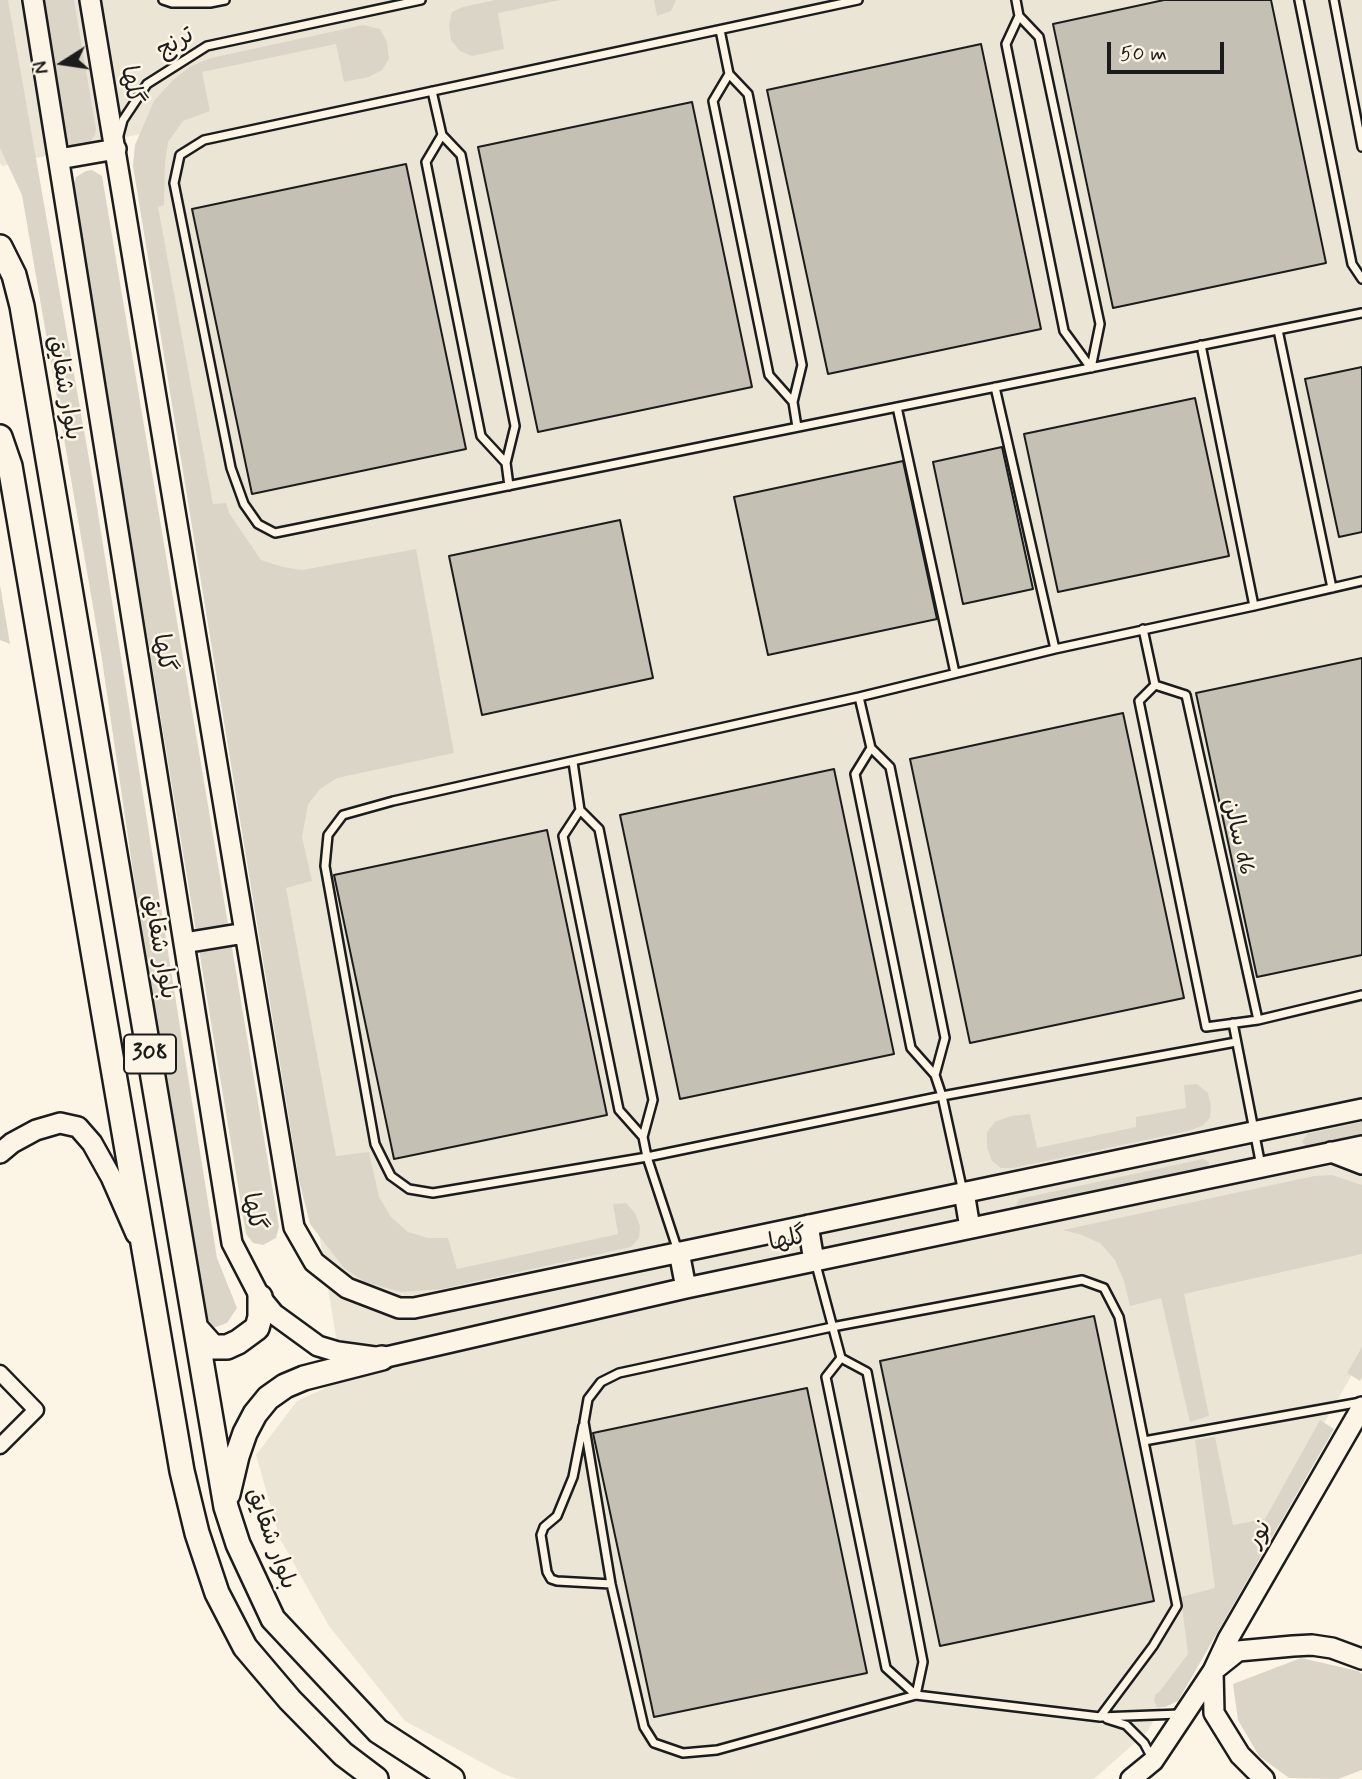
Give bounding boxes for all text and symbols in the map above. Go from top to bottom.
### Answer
street label: ترنج [152,22,200,66]
north arrow [28,28,98,98]
scale bar [1110,28,1227,72]
text: 50 m [1120,40,1167,68]
text: N [28,59,56,76]
street label: گلها [112,64,148,106]
street label: بلوار شقایق [40,333,86,443]
street label: گلها [145,632,179,674]
street label: سالن d6 [1214,796,1260,878]
street label: بلوار شقایق [135,892,181,1002]
road number: 308 [124,1035,176,1074]
street label: گلها [234,1190,270,1234]
street label: گلها [766,1223,810,1259]
street label: بلوار شقایق [238,1484,302,1594]
street label: نور [1241,1516,1279,1554]

